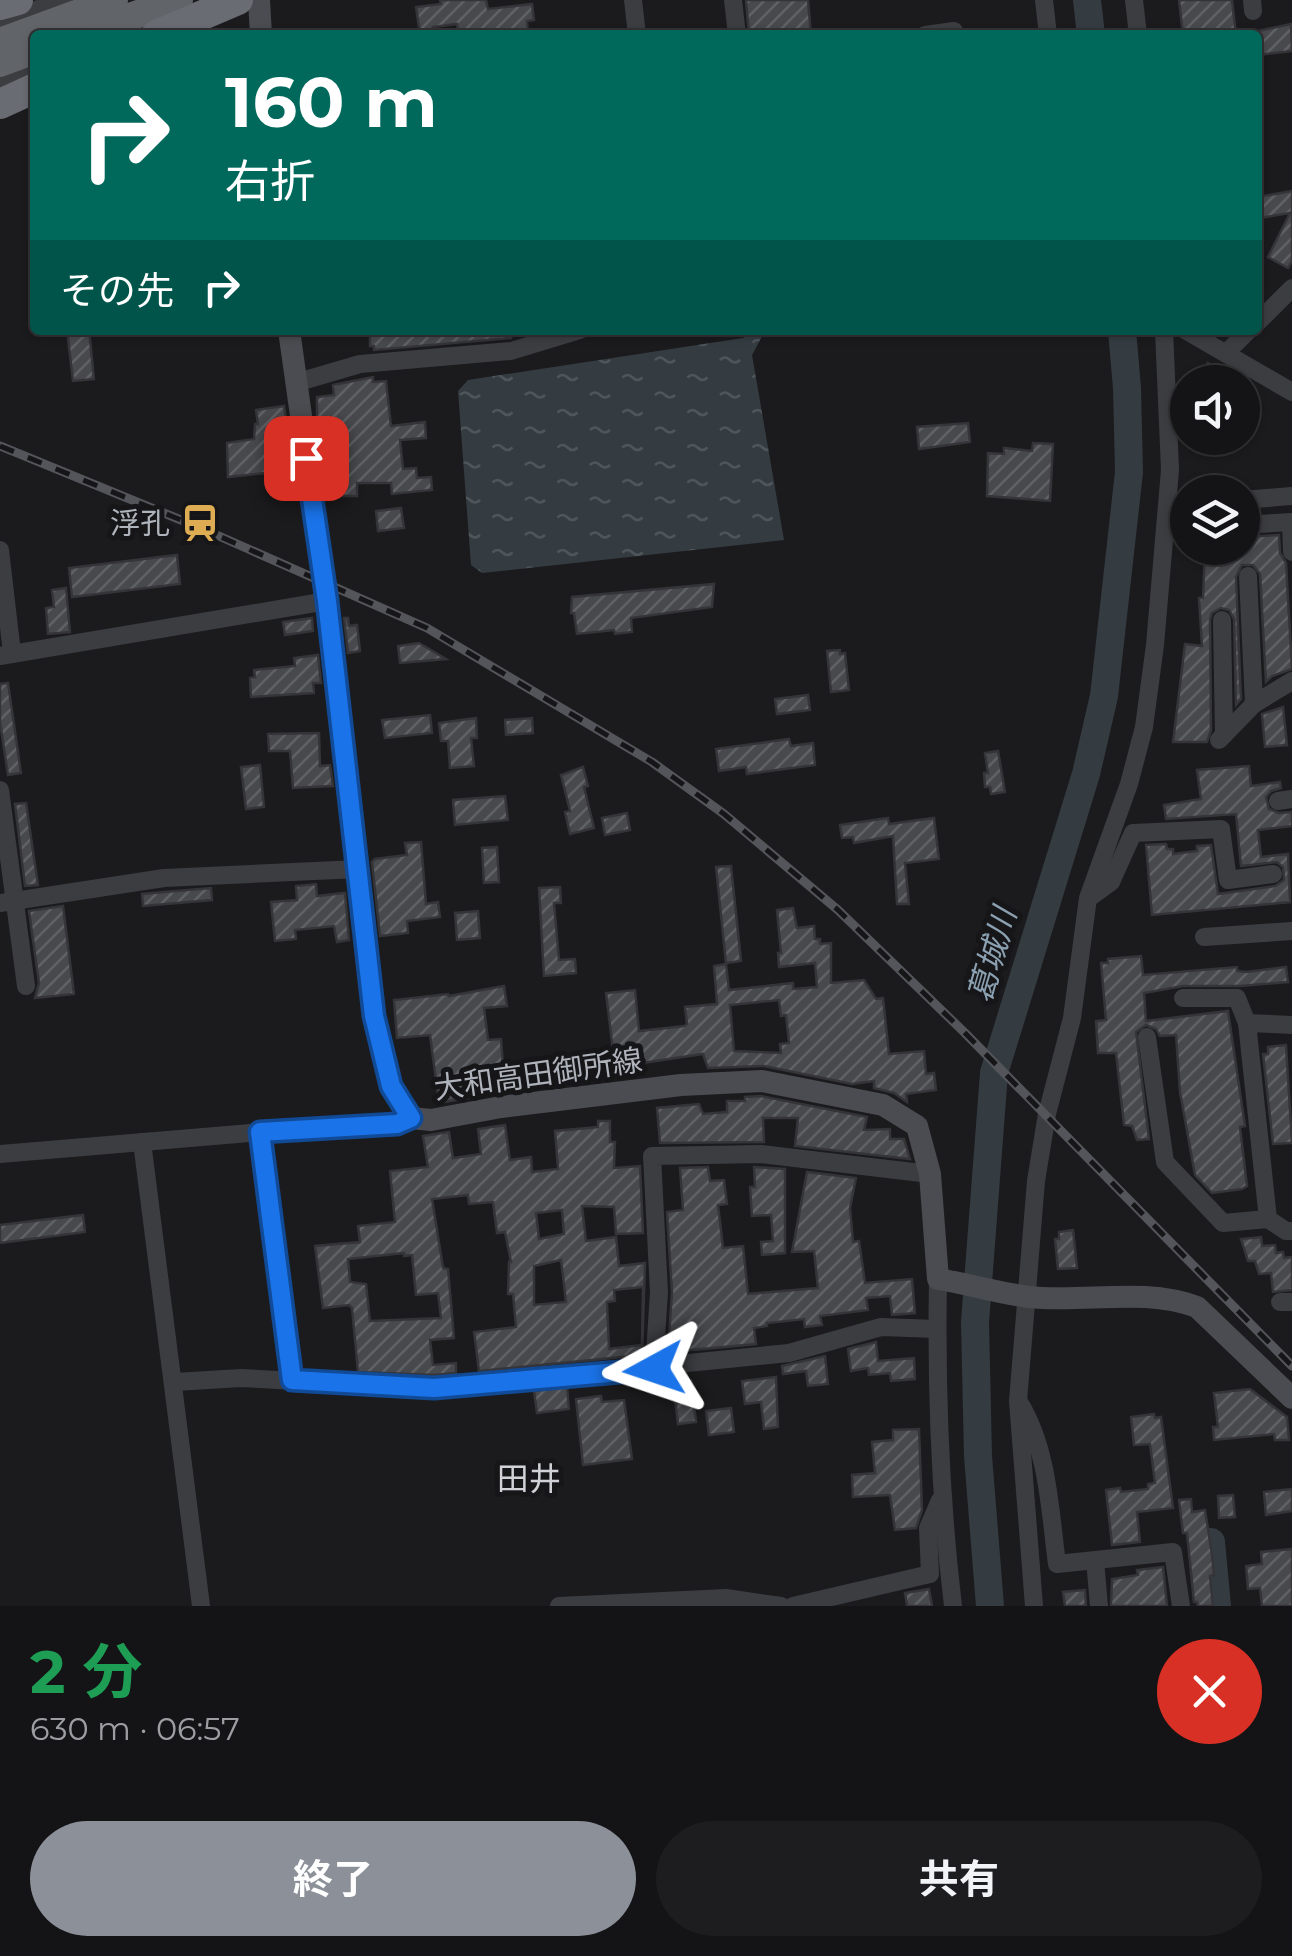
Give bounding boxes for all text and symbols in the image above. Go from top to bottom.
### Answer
text: 160 m [225,59,438,145]
icon: right [60,70,190,200]
text: 右折 [225,153,315,208]
icon: right [194,260,249,315]
text: その先 [60,267,174,314]
map controls [1170,365,1260,565]
button: sound [1170,365,1260,455]
pin [264,416,349,501]
icon: arrive [279,431,334,486]
button: layers [1170,475,1260,565]
station icon: 浮孔 [179,502,221,544]
place label: 浮孔 [110,505,170,542]
water label: 葛城川 [960,901,1025,1007]
street label: 大和高田御所線 [431,1041,645,1107]
position arrow [602,1317,706,1421]
district label: 田井 [497,1459,561,1498]
text: 2 分 [30,1635,142,1708]
button: close [1157,1639,1262,1744]
text: 630 m · 06:57 [30,1709,240,1748]
button: 終了 [30,1821,636,1936]
button: 共有 [656,1821,1262,1936]

